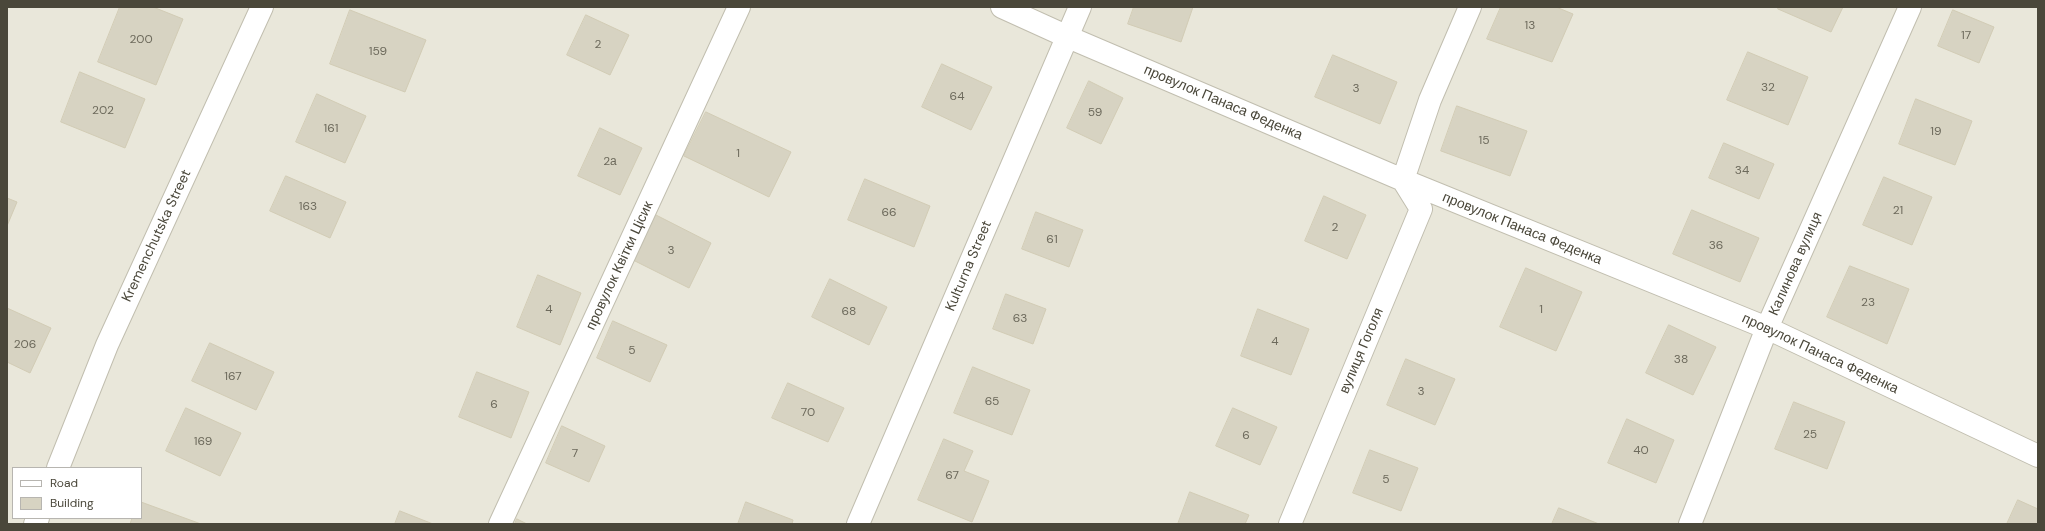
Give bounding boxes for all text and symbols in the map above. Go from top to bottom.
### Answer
house number: 13 [1525,19,1535,33]
house number: 17 [1961,29,1971,43]
house number: 200 [129,33,153,47]
house number: 2 [595,38,601,52]
house number: 159 [369,45,387,59]
street label: провулок Панаса Феденка [1141,62,1305,144]
house number: 32 [1761,81,1775,95]
house number: 3 [1352,82,1360,96]
house number: 64 [950,90,964,104]
house number: 202 [92,104,114,118]
house number: 59 [1088,106,1102,120]
house number: 161 [323,122,339,136]
house number: 19 [1930,125,1942,139]
house number: 15 [1478,134,1490,148]
house number: 1 [736,147,740,161]
house number: 2а [603,155,617,169]
house number: 34 [1735,164,1749,178]
street label: Kremenchutska Street [119,167,195,305]
street label: провулок Панаса Феденка [1440,189,1604,269]
street label: провулок Квітки Цісик [583,199,657,333]
house number: 163 [299,200,317,214]
house number: 21 [1893,204,1903,218]
house number: 66 [881,206,897,220]
street label: Калинова вулиця [1766,210,1826,318]
street label: Kulturna Street [942,218,996,314]
house number: 2 [1332,221,1338,235]
house number: 61 [1046,233,1058,247]
house number: 36 [1709,239,1723,253]
house number: 3 [667,244,675,258]
house number: 23 [1861,296,1875,310]
house number: 4 [545,303,553,317]
house number: 1 [1539,303,1543,317]
house number: 68 [842,305,856,319]
street label: вулиця Гоголя [1336,306,1388,396]
street label: провулок Панаса Феденка [1739,310,1901,398]
house number: 63 [1013,312,1027,326]
house number: 4 [1271,335,1279,349]
house number: 206 [14,338,36,352]
house number: 5 [628,344,636,358]
house number: 38 [1674,353,1688,367]
house number: 167 [224,370,242,384]
house number: 3 [1417,385,1425,399]
house number: 65 [985,395,999,409]
house number: 6 [490,398,498,412]
house number: 70 [801,406,815,420]
house number: 25 [1803,428,1817,442]
house number: 6 [1242,429,1250,443]
house number: 169 [194,435,212,449]
house number: 40 [1633,444,1649,458]
house number: 7 [572,447,578,461]
legend [12,467,142,519]
house number: 67 [945,469,959,483]
house number: 5 [1382,473,1390,487]
text: Road [50,475,78,491]
text: Building [50,495,94,511]

